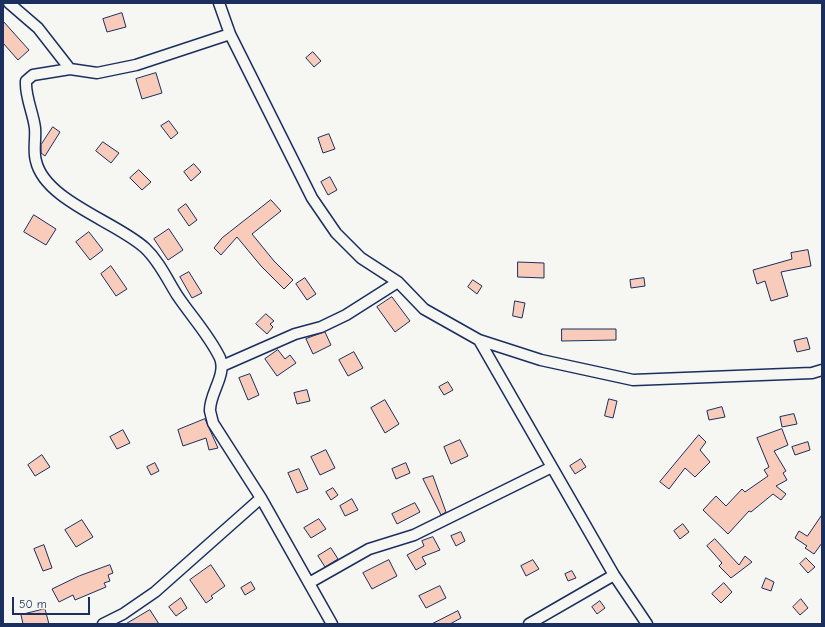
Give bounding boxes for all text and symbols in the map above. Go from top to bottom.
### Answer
scale bar [14,589,92,615]
text: 50 m [19,597,47,611]

